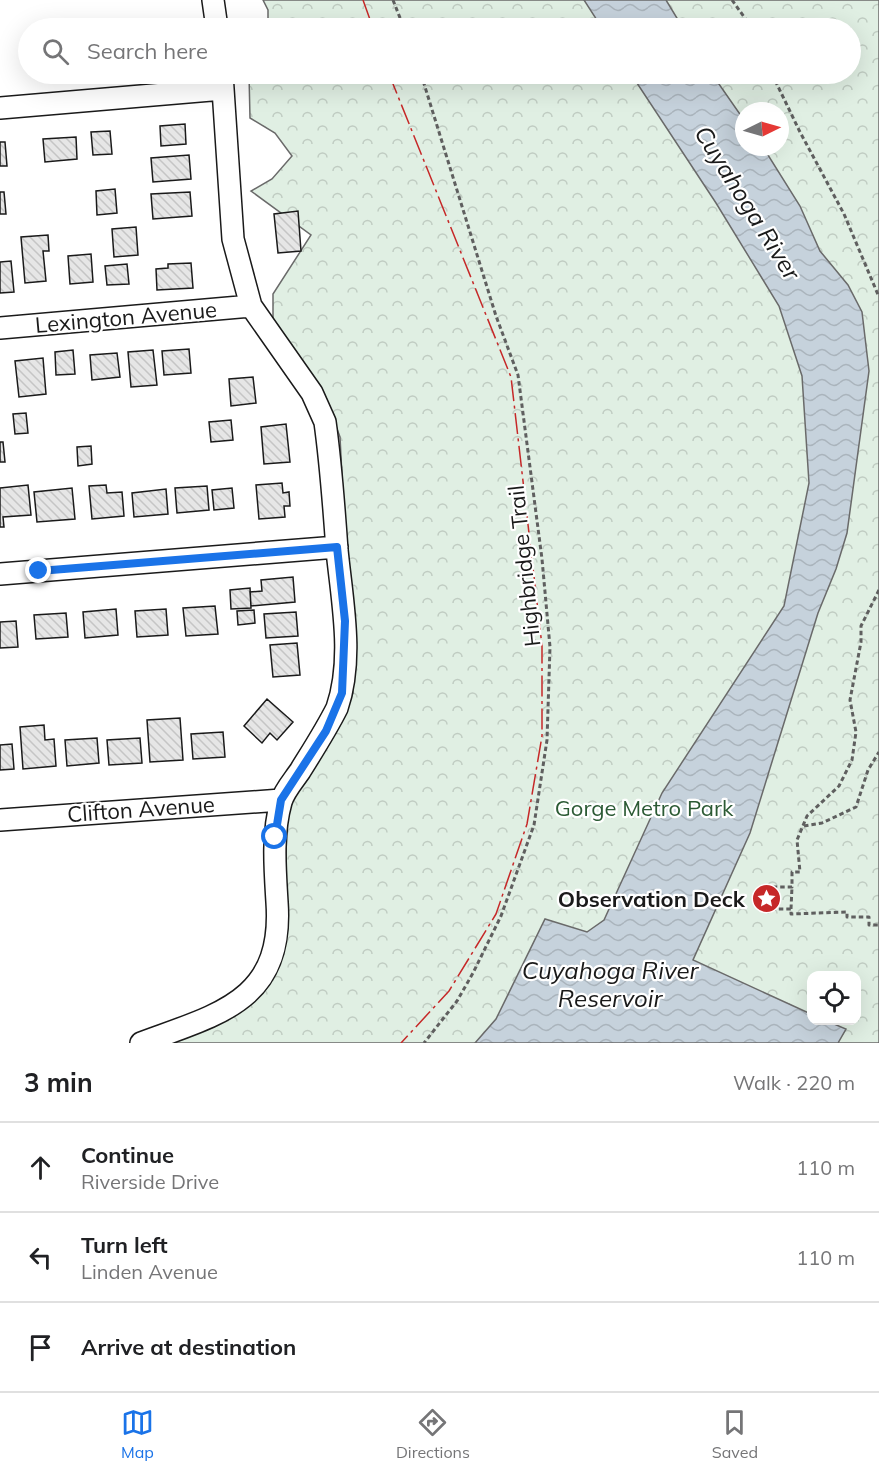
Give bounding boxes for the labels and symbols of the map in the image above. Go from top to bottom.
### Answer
north arrow [735,102,789,156]
water label: Cuyahoga River [688,120,808,286]
street label: Lexington Avenue [34,295,218,339]
street label: Highbridge Trail [502,484,546,648]
route end [25,557,51,583]
street label: Clifton Avenue [66,790,216,828]
park label: Gorge Metro Park [555,794,734,822]
route start [261,823,287,849]
place icon: Observation Deck [750,883,782,915]
place label: Observation Deck [558,885,746,913]
water label: Cuyahoga River Reservoir [522,955,700,1013]

